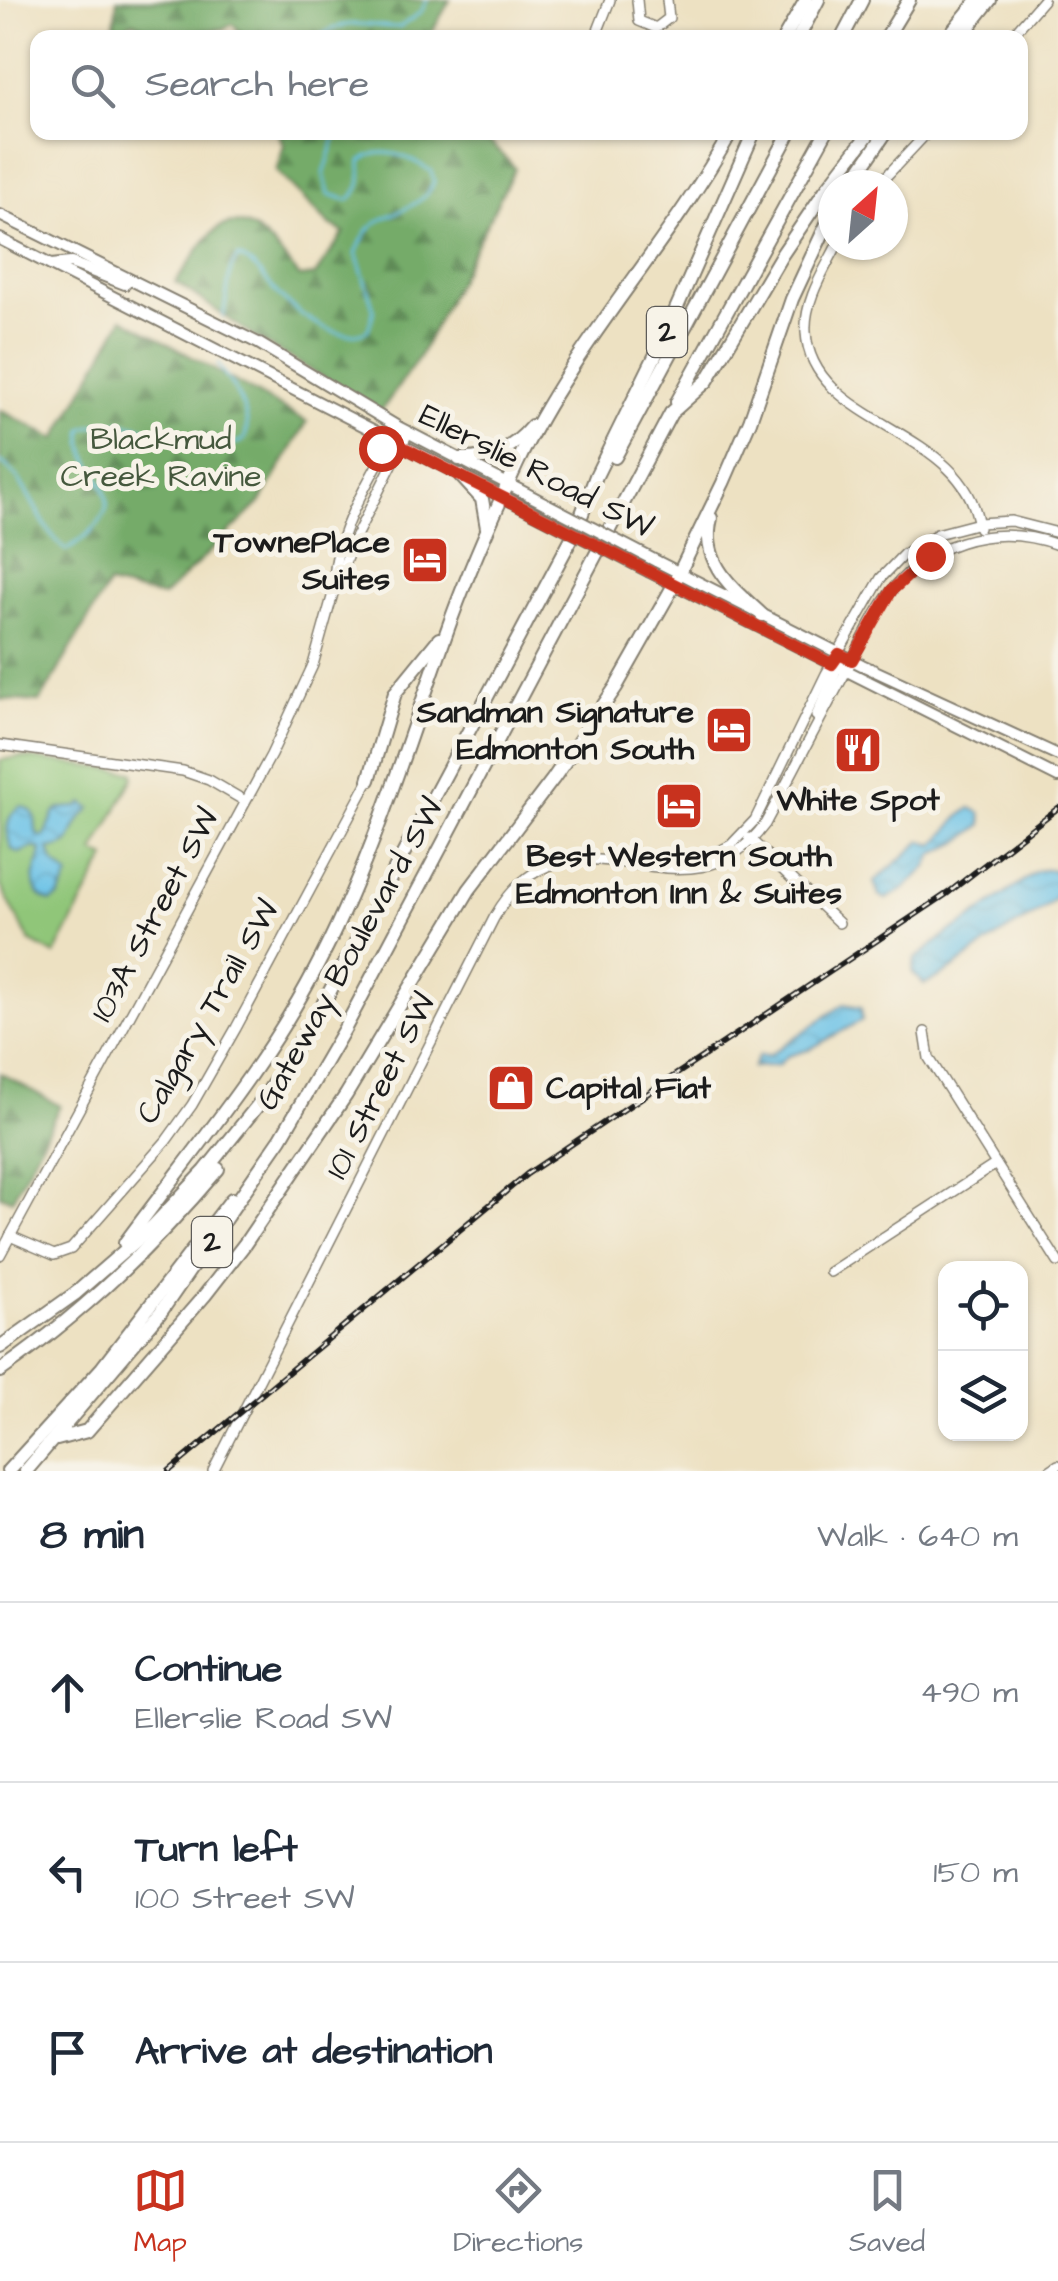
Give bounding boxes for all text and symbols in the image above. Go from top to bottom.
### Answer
search box [30,30,1028,140]
icon: search [65,58,120,113]
text: Search here [145,59,369,111]
north arrow [818,170,908,260]
road number: 2 [647,307,687,357]
street label: Ellerslie Road SW [411,393,661,549]
park label: Blackmud Creek Ravine [60,417,262,499]
route start [359,426,405,472]
place label: TownePlace Suites [213,520,390,602]
hotel icon: TownePlace Suites [399,534,451,586]
route end [908,534,954,580]
place label: Sandman Signature Edmonton South [415,690,695,772]
hotel icon: Sandman Signature Edmonton South [703,704,755,756]
restaurant icon: White Spot [832,724,884,776]
place label: White Spot [775,778,941,823]
hotel icon: Best Western South Edmonton Inn & Suites [653,780,705,832]
street label: Gateway Boulevard SW [245,790,455,1118]
street label: 103A Street SW [80,800,230,1030]
place label: Best Western South Edmonton Inn & Suites [516,834,842,916]
street label: Calgary Trail SW [126,892,290,1132]
street label: 101 Street SW [315,985,447,1187]
shop icon: Capital Fiat [485,1062,537,1114]
place label: Capital Fiat [546,1066,712,1111]
road number: 2 [192,1217,232,1267]
map controls [938,1261,1028,1441]
button: locate [938,1261,1028,1351]
button: layers [938,1351,1028,1441]
text: 8 min [40,1507,144,1565]
text: Walk · 640 m [817,1514,1018,1559]
text: Continue [135,1644,282,1696]
icon: ahead [40,1665,95,1720]
text: 490 m [920,1670,1018,1715]
text: Ellerslie Road SW [135,1696,392,1741]
text: Turn left [135,1824,298,1876]
icon: left [40,1845,95,1900]
text: 150 m [933,1850,1018,1895]
text: 100 Street SW [135,1876,354,1921]
icon: arrive [40,2025,95,2080]
text: Arrive at destination [135,2026,492,2078]
tab: Map [133,2163,188,2262]
tab: Directions [453,2163,583,2262]
tab: Saved [849,2163,925,2262]

